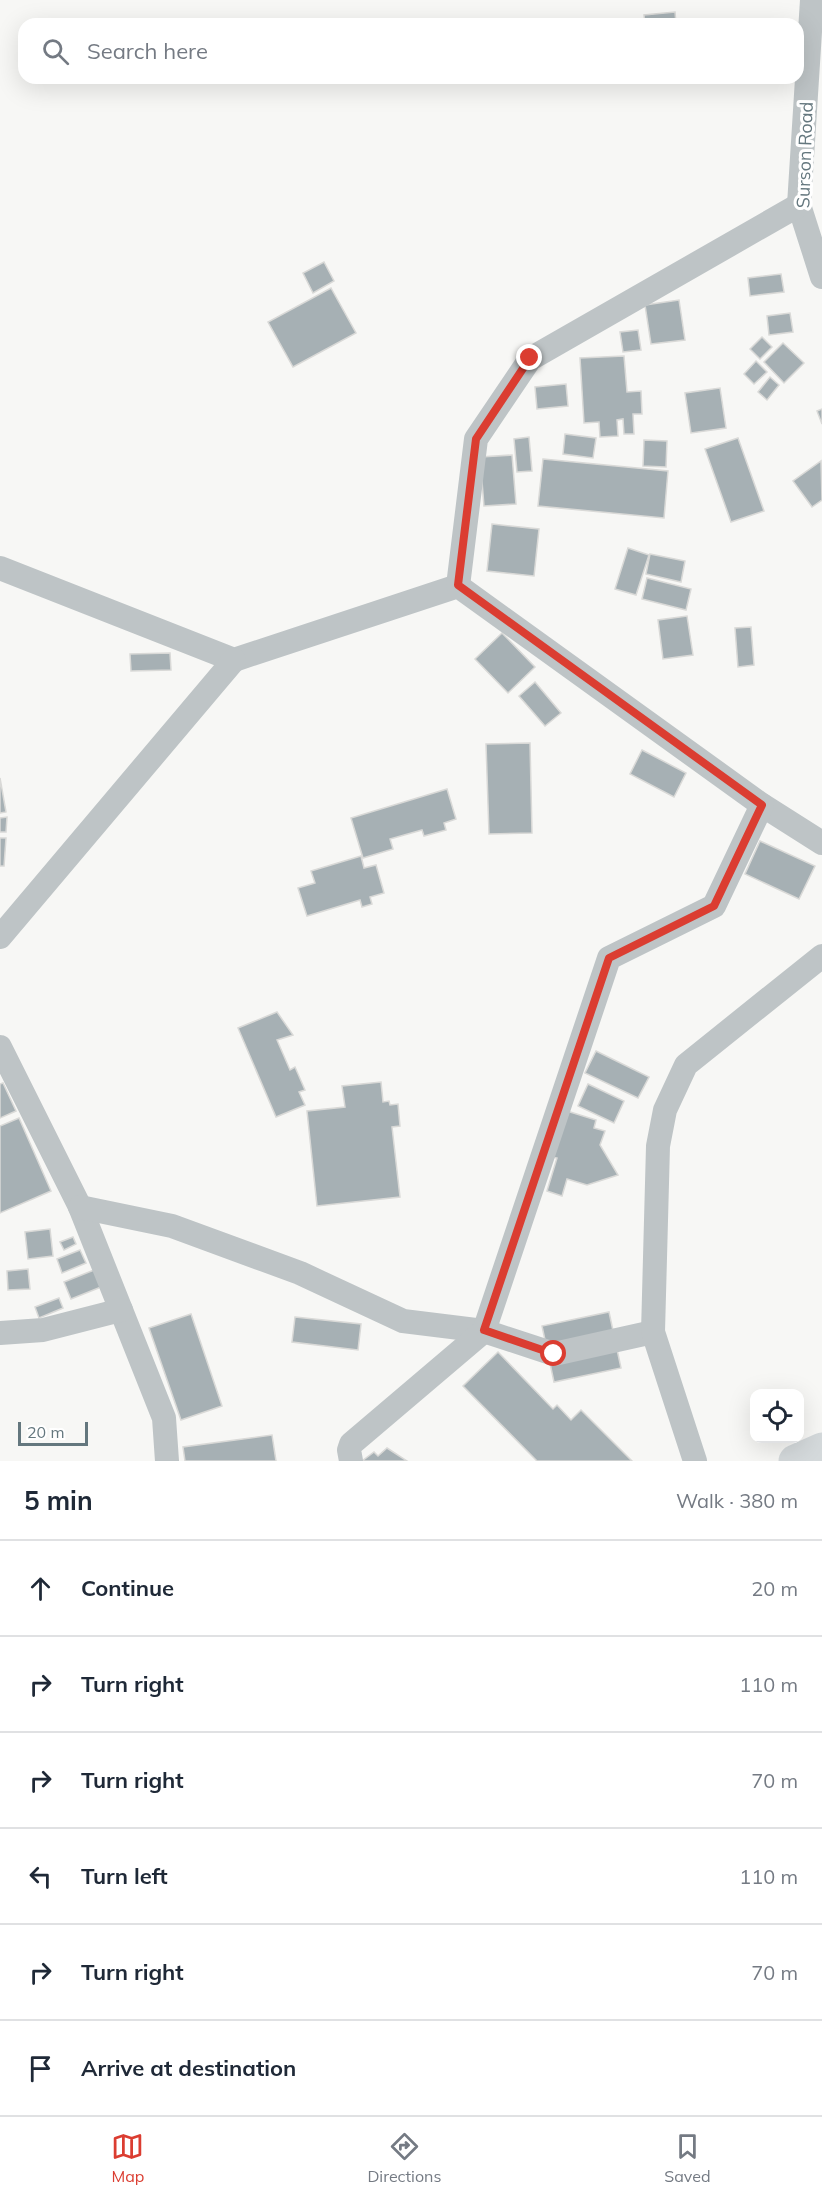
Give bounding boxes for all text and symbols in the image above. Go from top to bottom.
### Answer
search box [18,18,804,84]
icon: search [39,35,72,68]
text: Search here [87,37,208,65]
street label: Surson Road [791,101,818,209]
route end [516,344,542,370]
route start [540,1340,566,1366]
map controls [750,1389,804,1443]
button: locate [750,1389,804,1443]
scale bar [18,1419,88,1446]
text: 20 m [27,1422,64,1442]
text: 5 min [24,1484,93,1517]
text: Walk · 380 m [676,1488,798,1513]
icon: ahead [24,1572,57,1605]
text: Continue [81,1574,174,1602]
text: 20 m [751,1576,798,1601]
icon: right [24,1668,57,1701]
text: Turn right [81,1670,184,1698]
text: 110 m [739,1672,798,1697]
icon: right [24,1764,57,1797]
text: Turn right [81,1766,184,1794]
text: 70 m [751,1768,798,1793]
icon: left [24,1860,57,1893]
text: Turn left [81,1862,168,1890]
text: 110 m [739,1864,798,1889]
icon: right [24,1956,57,1989]
text: Turn right [81,1958,184,1986]
text: 70 m [751,1960,798,1985]
icon: arrive [24,2052,57,2085]
text: Arrive at destination [81,2054,296,2082]
tab: Map [111,2130,144,2186]
tab: Directions [367,2130,441,2186]
tab: Saved [664,2130,711,2186]

